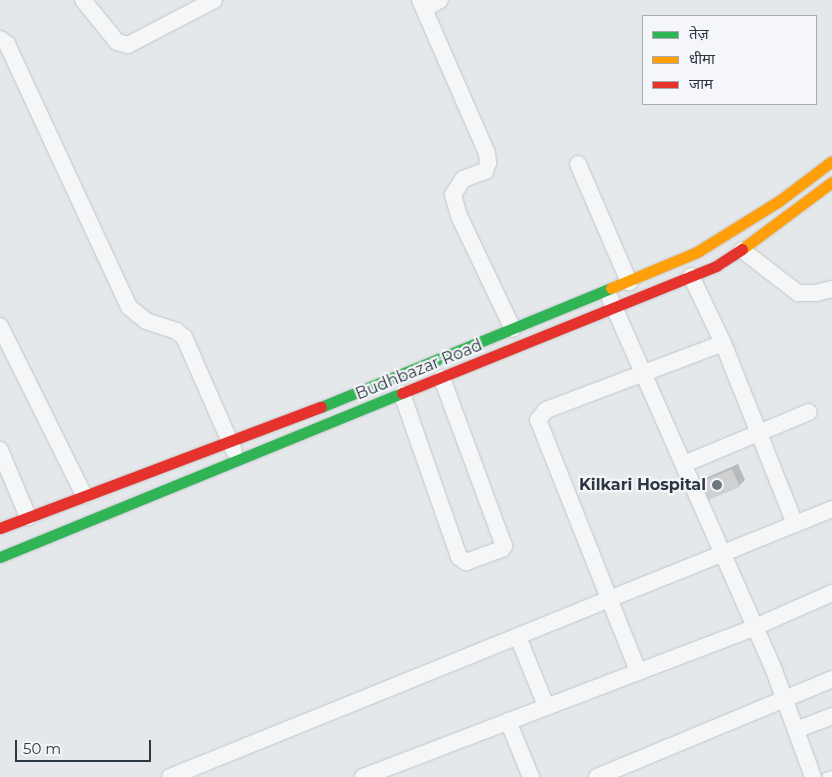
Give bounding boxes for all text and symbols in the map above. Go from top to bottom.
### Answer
legend [642,15,817,105]
text: तेज़ [689,24,709,43]
text: धीमा [689,49,715,68]
text: जाम [689,74,713,93]
street label: Budhbazar Road [353,336,485,404]
place label: Kilkari Hospital [579,475,706,495]
marker: Kilkari Hospital [710,478,724,492]
scale bar [18,730,154,762]
text: 50 m [23,739,61,758]

